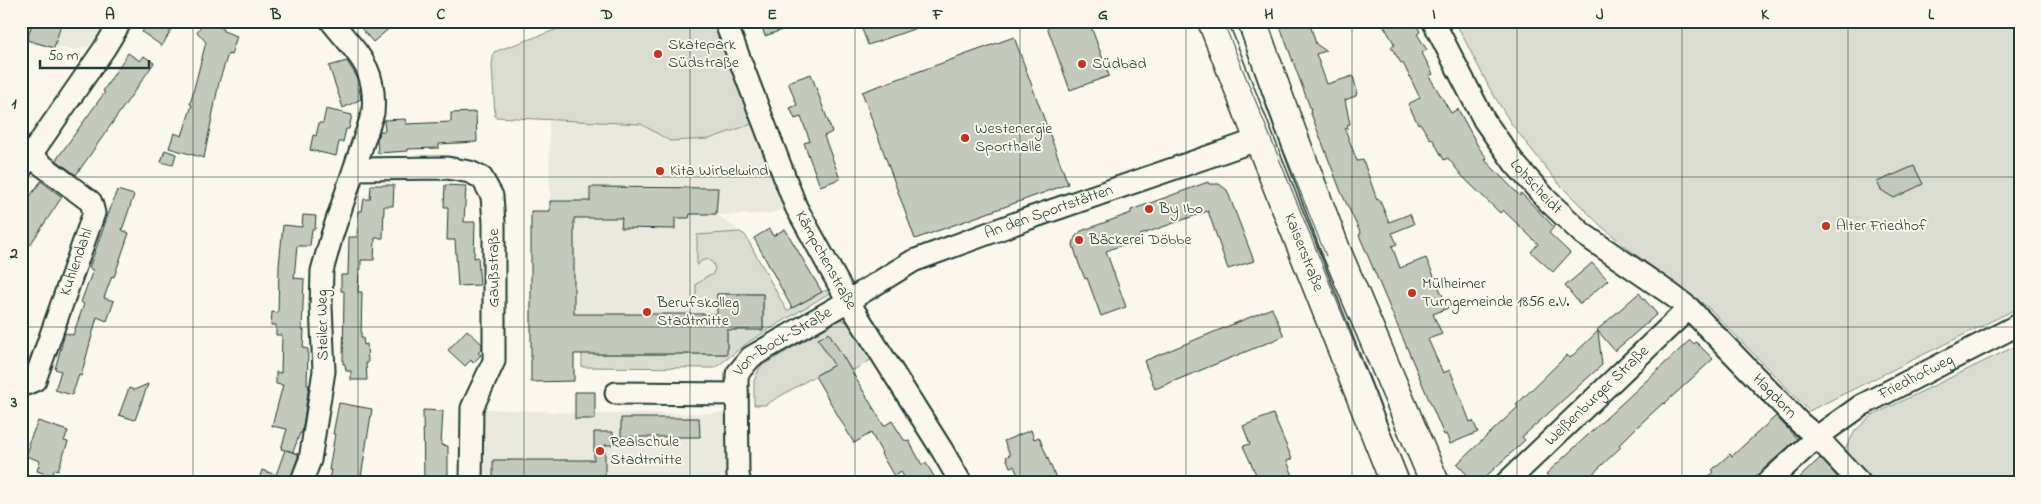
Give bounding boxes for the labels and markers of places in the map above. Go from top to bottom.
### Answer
place label: Skatepark Südstraße [668,33,740,75]
marker: Skatepark Südstraße [652,48,664,60]
place label: Südbad [1092,52,1146,76]
marker: Südbad [1076,58,1088,70]
place label: Westenergie Sporthalle [975,117,1053,159]
marker: Westenergie Sporthalle [959,132,971,144]
place label: Kita Wirbelwind [670,159,768,183]
marker: Kita Wirbelwind [654,165,666,177]
place label: By Ibo [1158,197,1203,221]
marker: By Ibo [1143,203,1155,215]
place label: Alter Friedhof [1836,214,1927,238]
marker: Alter Friedhof [1820,220,1832,232]
place label: Bäckerei Döbbe [1088,228,1192,252]
marker: Bäckerei Döbbe [1073,234,1085,246]
place label: Mülheimer Turngemeinde 1856 e.V. [1422,272,1570,314]
marker: Mülheimer Turngemeinde 1856 e.V. [1406,287,1418,299]
place label: Berufskolleg Stadtmitte [656,291,739,333]
marker: Berufskolleg Stadtmitte [641,306,653,318]
place label: Realschule Stadtmitte [610,430,683,472]
marker: Realschule Stadtmitte [594,445,606,457]

